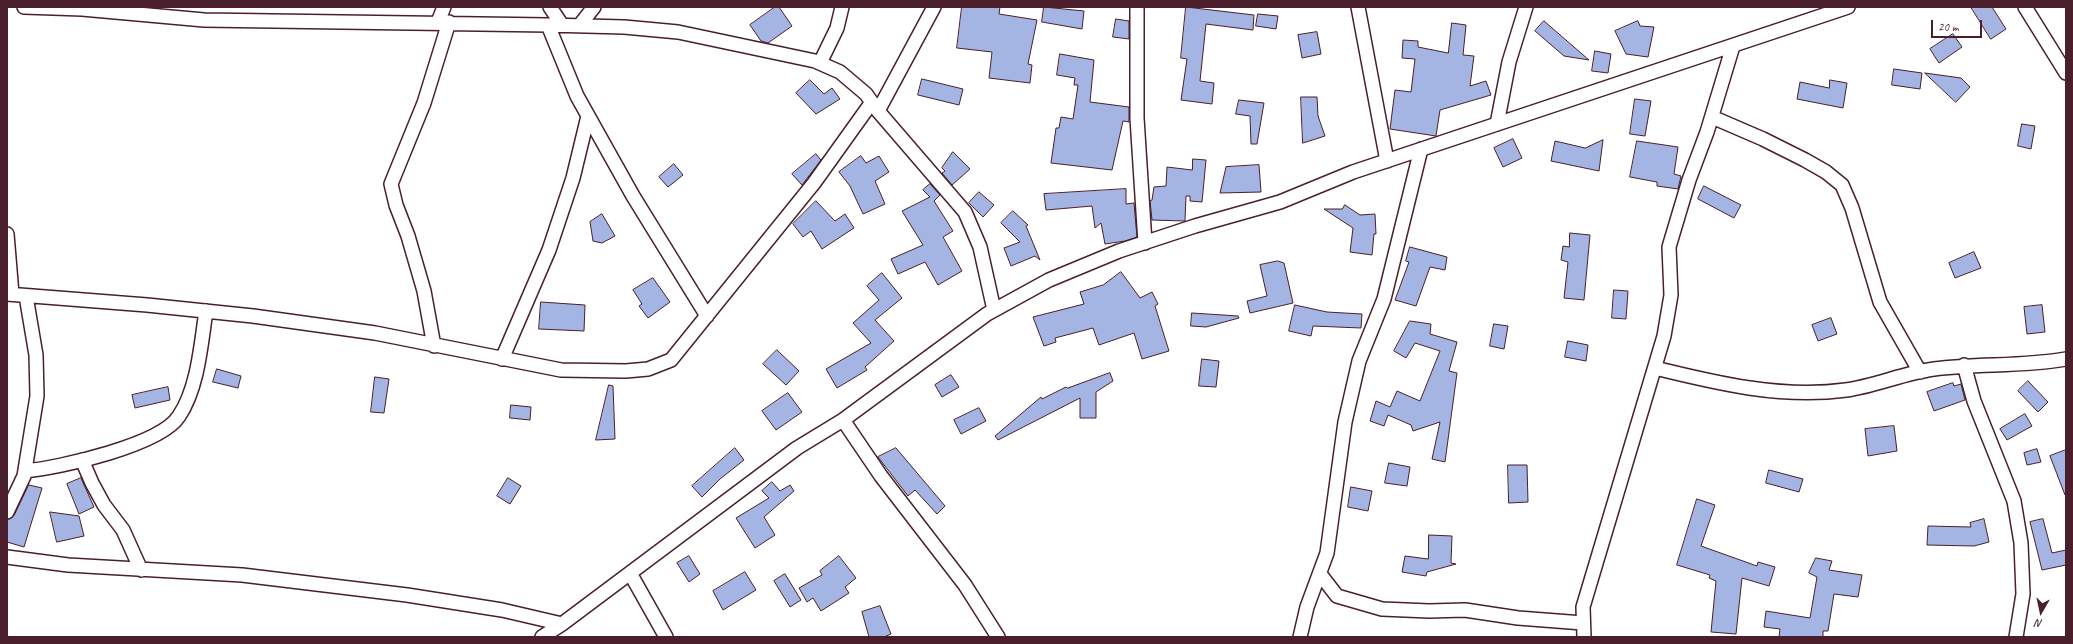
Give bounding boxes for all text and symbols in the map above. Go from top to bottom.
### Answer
scale bar [1933,12,1984,38]
text: 20 m [1938,19,1958,35]
north arrow [2021,592,2061,632]
text: N [2035,616,2044,631]

